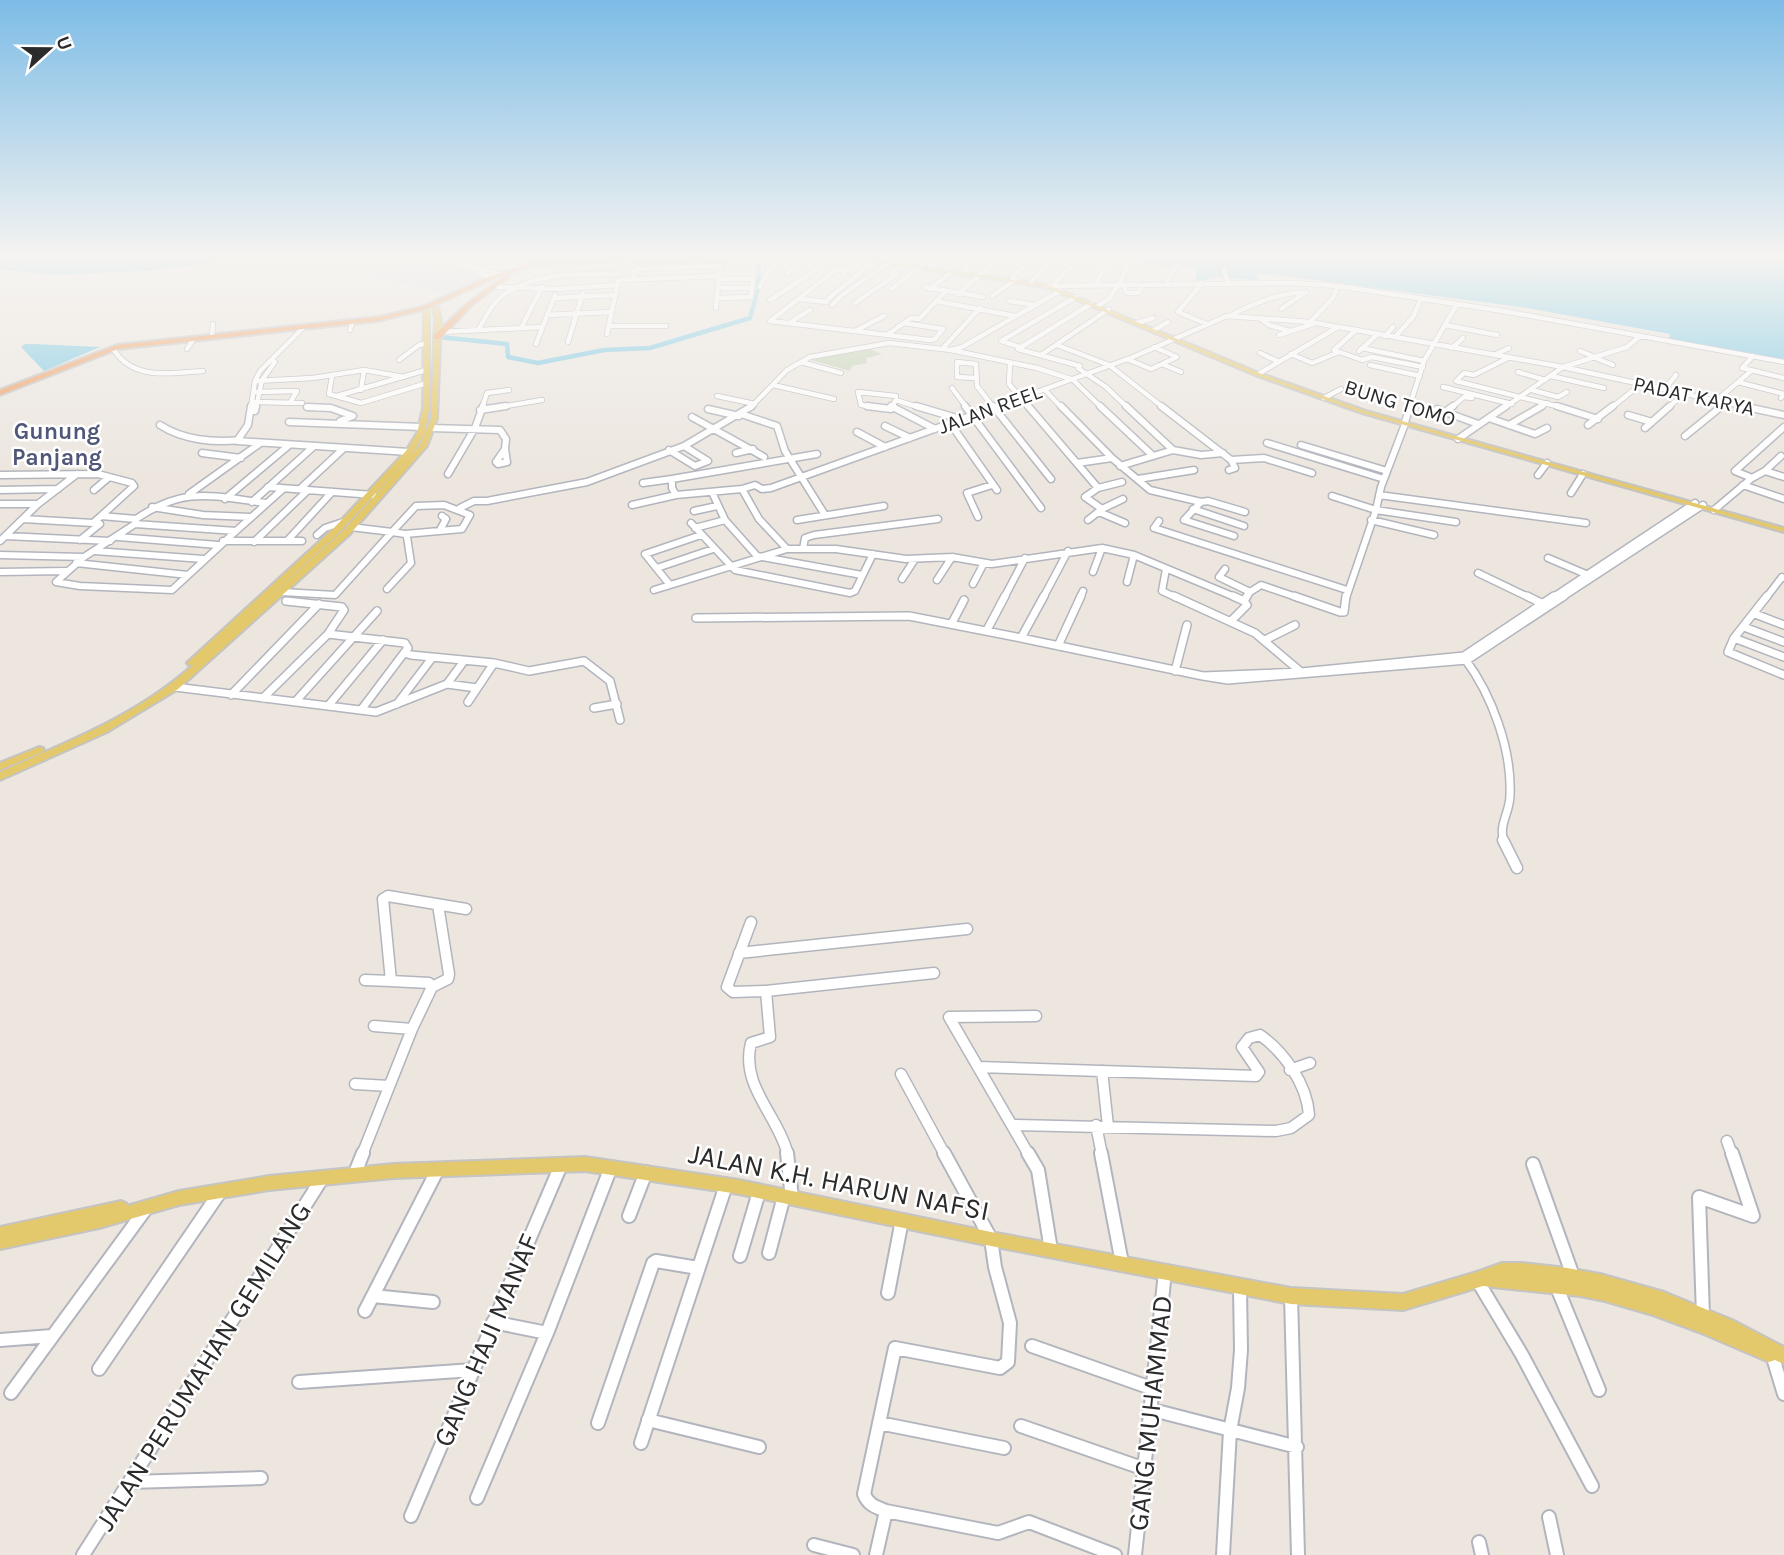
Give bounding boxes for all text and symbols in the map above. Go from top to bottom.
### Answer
north arrow [14,14,84,84]
text: U [51,33,77,53]
street label: PADAT KARYA [1631,371,1757,421]
street label: BUNG TOMO [1341,375,1459,431]
street label: JALAN REEL [935,379,1045,439]
district label: Gunung Panjang [12,418,102,471]
street label: JALAN K.H. HARUN NAFSI [686,1137,992,1227]
street label: JALAN PERUMAHAN GEMILANG [88,1196,318,1536]
street label: GANG HAJI MANAF [426,1228,546,1452]
street label: GANG MUHAMMAD [1121,1294,1179,1532]

